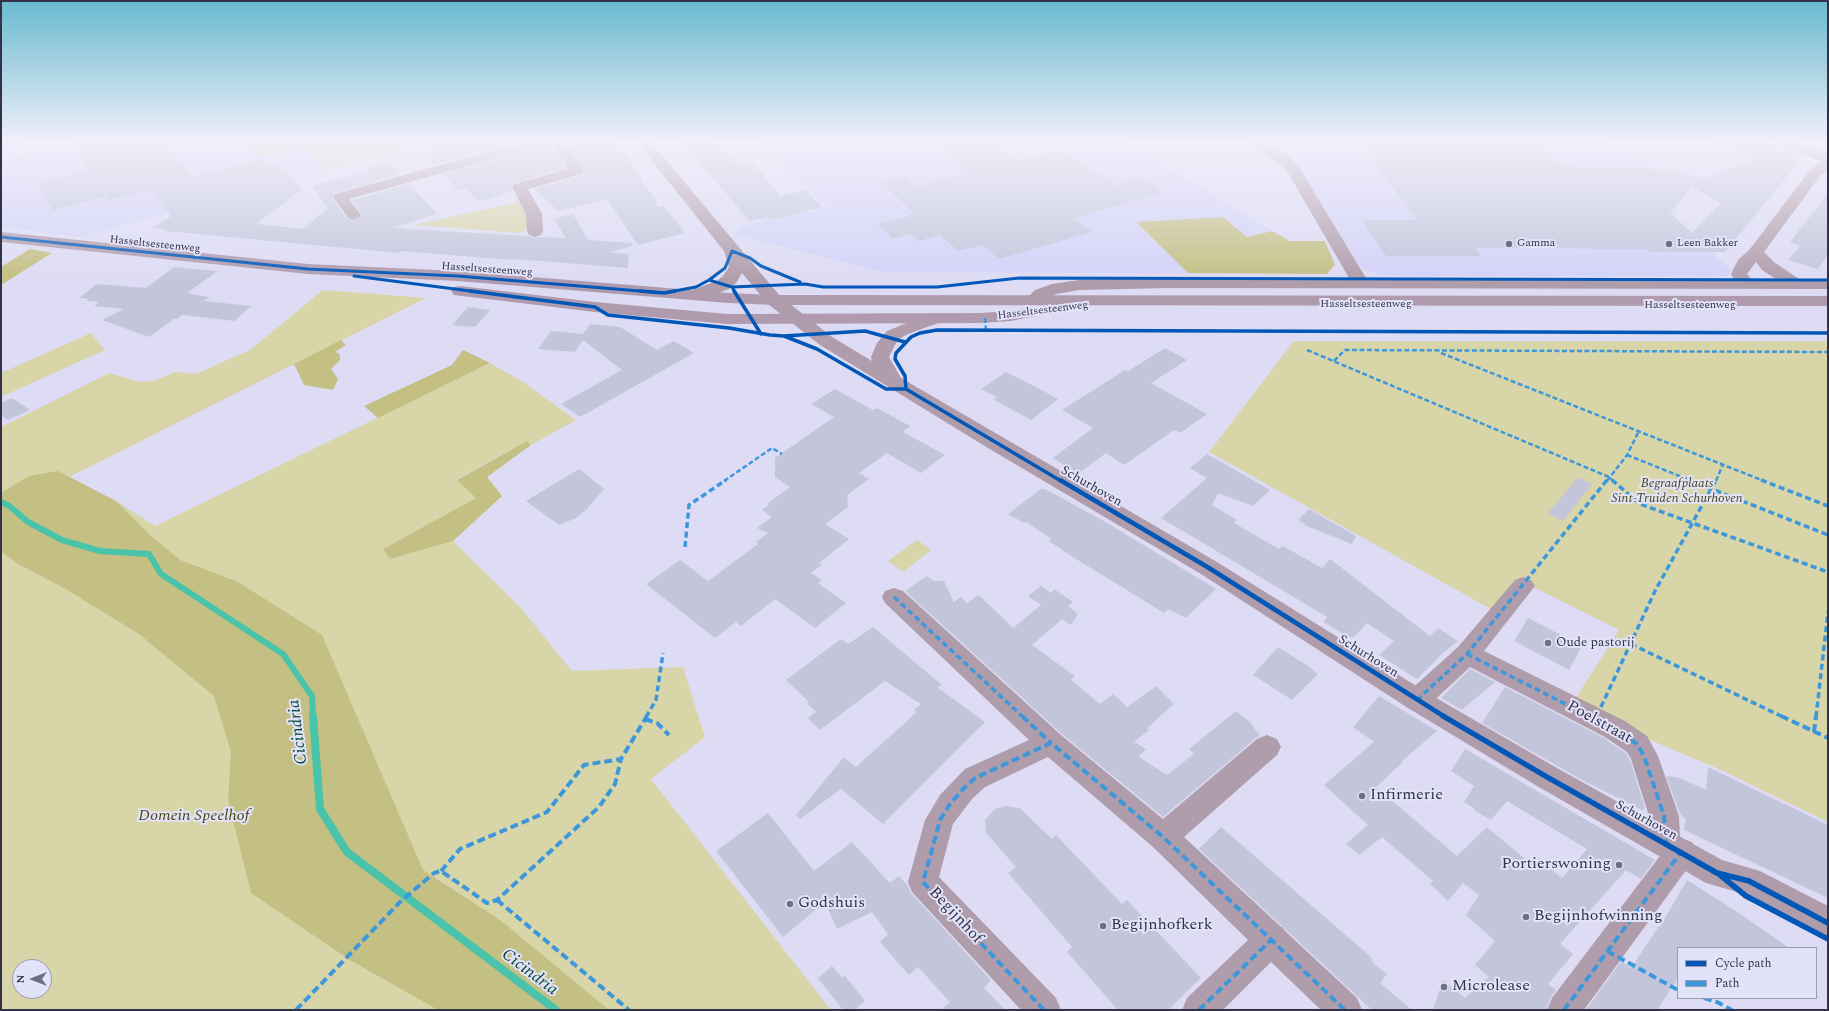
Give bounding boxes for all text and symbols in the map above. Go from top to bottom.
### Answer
street label: Hasseltsesteenweg [109,234,201,256]
place label: Gamma [1517,237,1555,251]
place label: Leen Bakker [1677,237,1738,251]
marker: Gamma [1504,239,1514,249]
marker: Leen Bakker [1664,239,1674,249]
street label: Hasseltsesteenweg [441,260,533,280]
street label: Hasseltsesteenweg [1320,298,1412,312]
street label: Hasseltsesteenweg [997,299,1089,323]
street label: Hasseltsesteenweg [1644,299,1736,313]
street label: Schurhoven [1058,463,1124,511]
park label: Begraafplaats Sint-Truiden Schurhoven [1611,476,1743,507]
street label: Schurhoven [1335,632,1401,682]
place label: Oude pastorij [1556,635,1635,651]
marker: Oude pastorij [1543,638,1553,648]
street label: Poelstraat [1563,697,1635,749]
water label: Cicindria [285,698,313,766]
place label: Infirmerie [1370,786,1443,806]
marker: Infirmerie [1357,791,1367,801]
street label: Schurhoven [1612,798,1680,844]
park label: Domein Speelhof [138,807,250,827]
place label: Portierswoning [1502,855,1611,875]
marker: Portierswoning [1614,860,1624,870]
street label: Begijnhof [924,884,986,948]
place label: Godshuis [798,894,865,914]
marker: Godshuis [785,899,795,909]
place label: Begijnhofwinning [1534,907,1663,927]
marker: Begijnhofwinning [1521,912,1531,922]
place label: Begijnhofkerk [1111,916,1213,936]
marker: Begijnhofkerk [1098,921,1108,931]
water label: Cicindria [497,945,561,1001]
legend [1677,947,1817,999]
text: Cycle path [1715,954,1772,973]
north arrow [12,959,52,999]
text: Path [1715,974,1740,993]
text: N [12,975,29,984]
place label: Microlease [1452,977,1530,997]
marker: Microlease [1439,982,1449,992]

